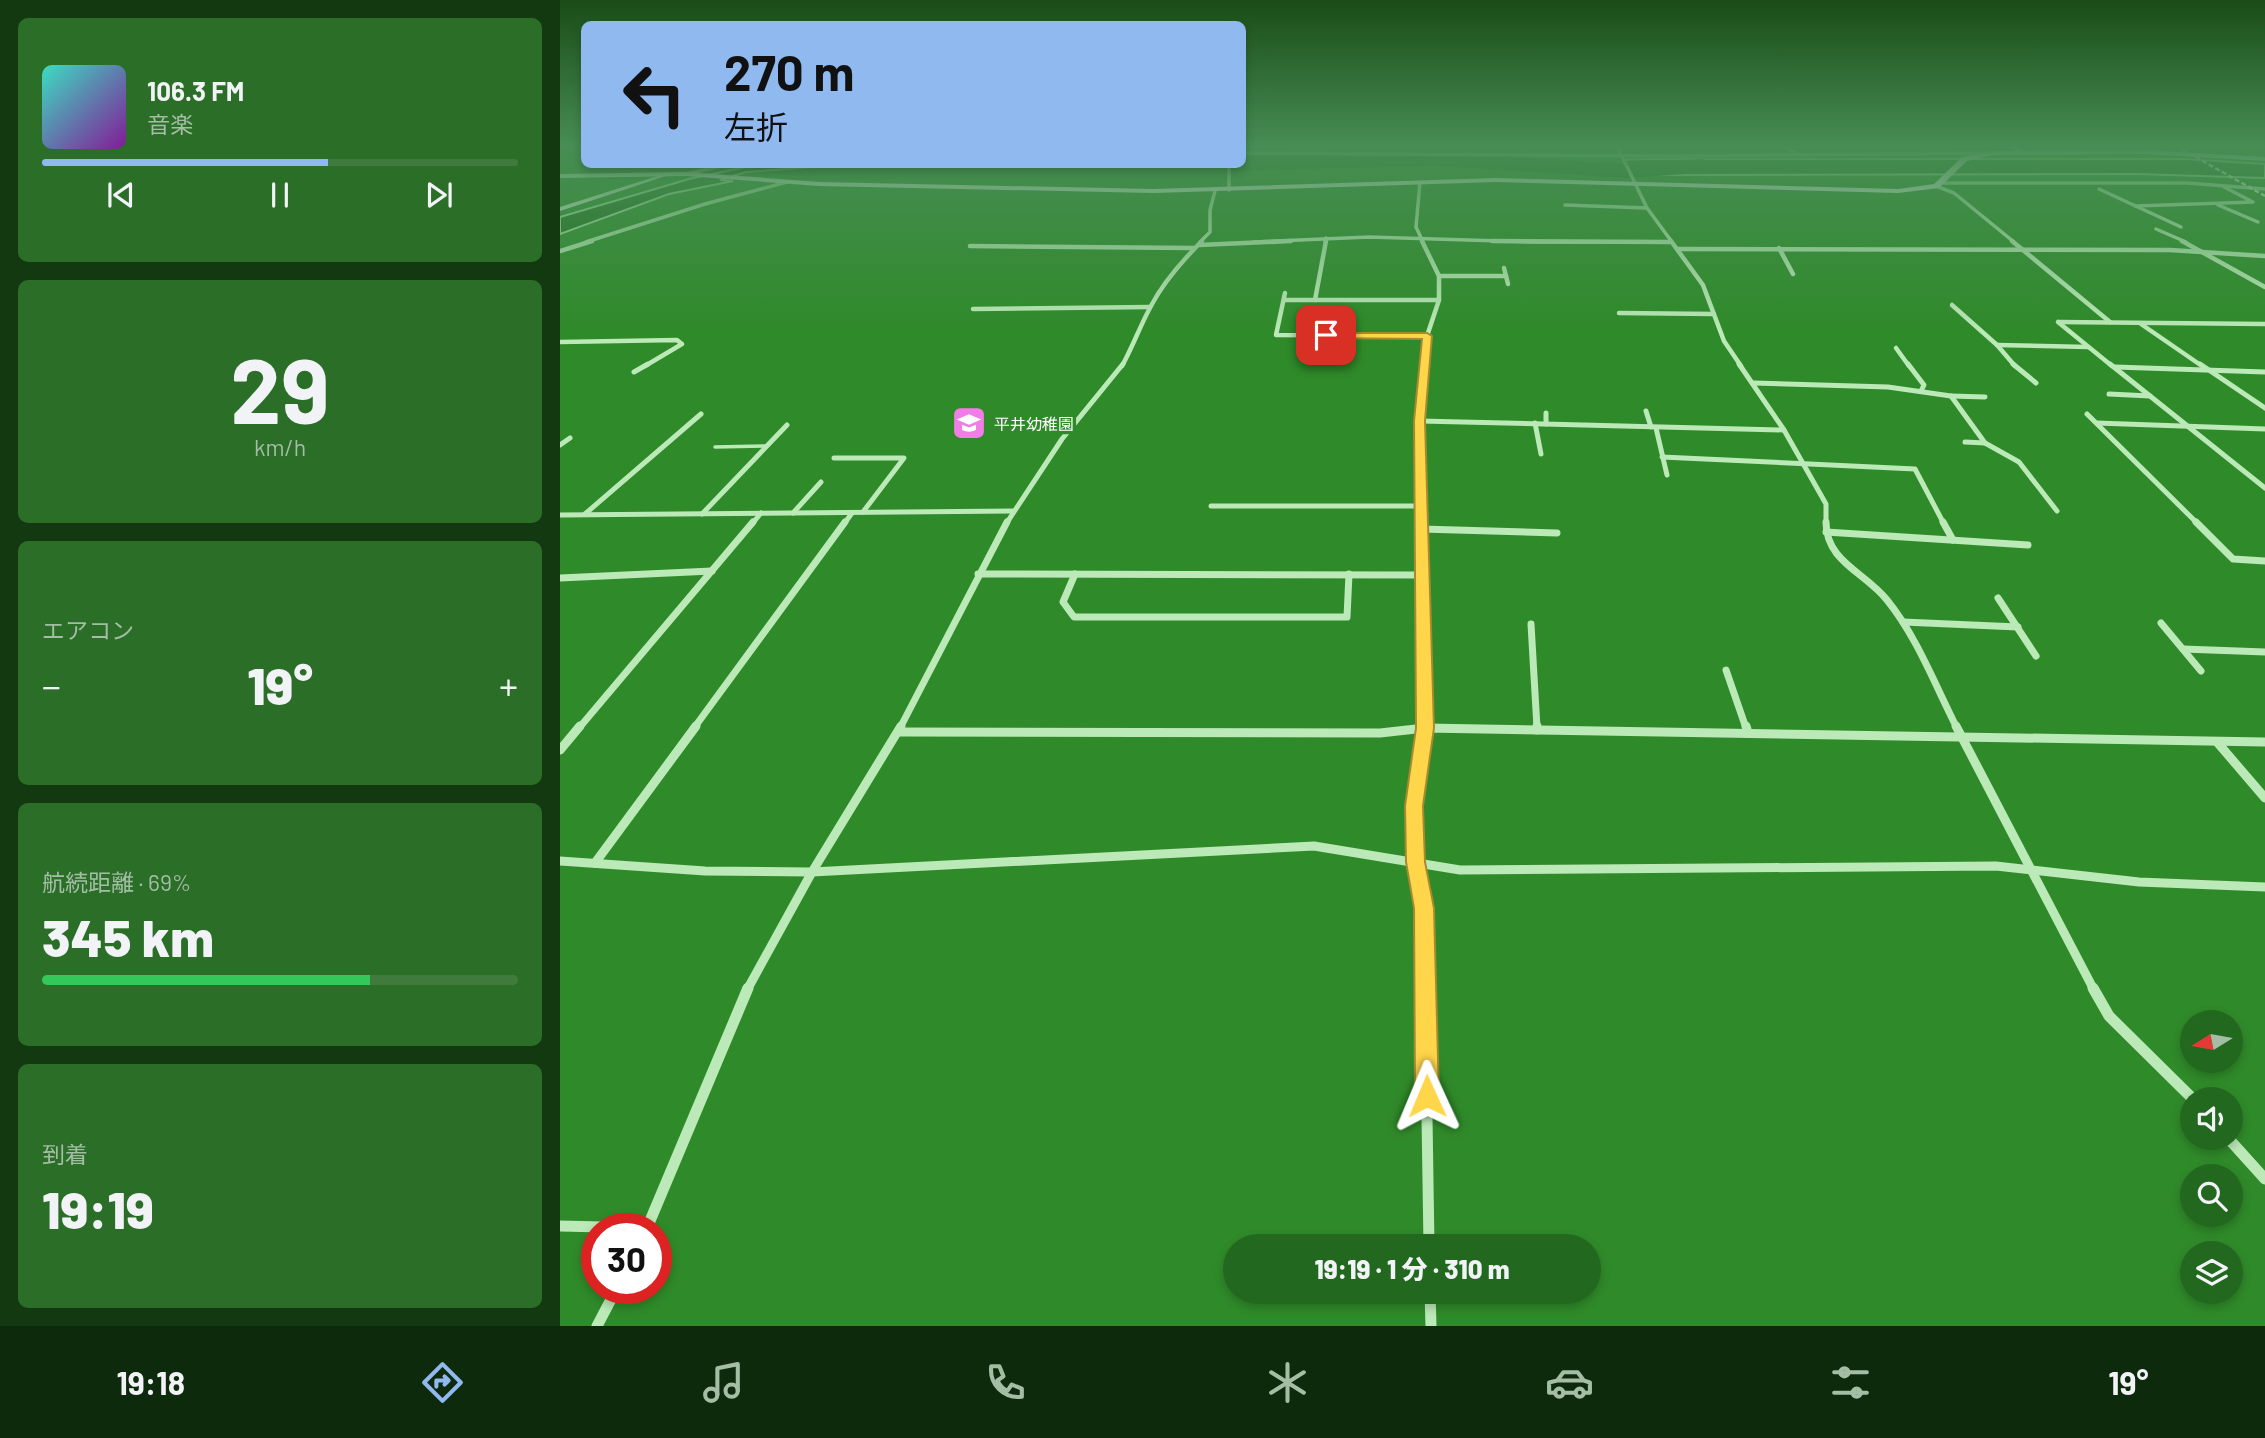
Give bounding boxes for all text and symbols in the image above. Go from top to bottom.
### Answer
text: 270 m [724,42,854,101]
icon: left [609,49,700,140]
text: 106.3 FM [147,75,244,106]
text: 左折 [724,107,788,145]
text: 音楽 [147,110,193,138]
icon: previous [102,176,140,214]
icon: pause [261,176,299,214]
icon: next [420,176,458,214]
pin [1296,305,1356,365]
icon: arrive [1307,316,1345,354]
text: 29 [230,333,330,442]
school or university icon: 平井幼稚園 [950,404,988,442]
place label: 平井幼稚園 [994,414,1074,433]
text: km/h [254,433,306,461]
text: エアコン [42,616,134,644]
text: 19° [247,653,313,715]
text: − [42,662,61,708]
text: + [499,662,518,708]
text: 航続距離 · 69% [42,868,191,896]
text: 345 km [42,905,214,967]
north arrow [2180,1010,2244,1073]
map controls [2180,1010,2243,1304]
position arrow [1390,1059,1464,1133]
button: sound [2180,1087,2243,1150]
text: 到着 [42,1140,88,1168]
button: search [2180,1164,2243,1227]
text: 19:19 [42,1177,154,1239]
speed limit sign: 30 [581,1213,672,1304]
button: layers [2180,1241,2243,1304]
text: 19:19 · 1 分 · 310 m [1314,1253,1510,1284]
icon: directions [418,1358,467,1407]
icon: music [699,1358,748,1407]
icon: phone [981,1358,1030,1407]
icon: climate [1263,1358,1312,1407]
icon: car [1545,1358,1594,1407]
icon: filters [1826,1358,1875,1407]
text: 19:18 [116,1363,185,1401]
text: 19° [2108,1363,2149,1401]

